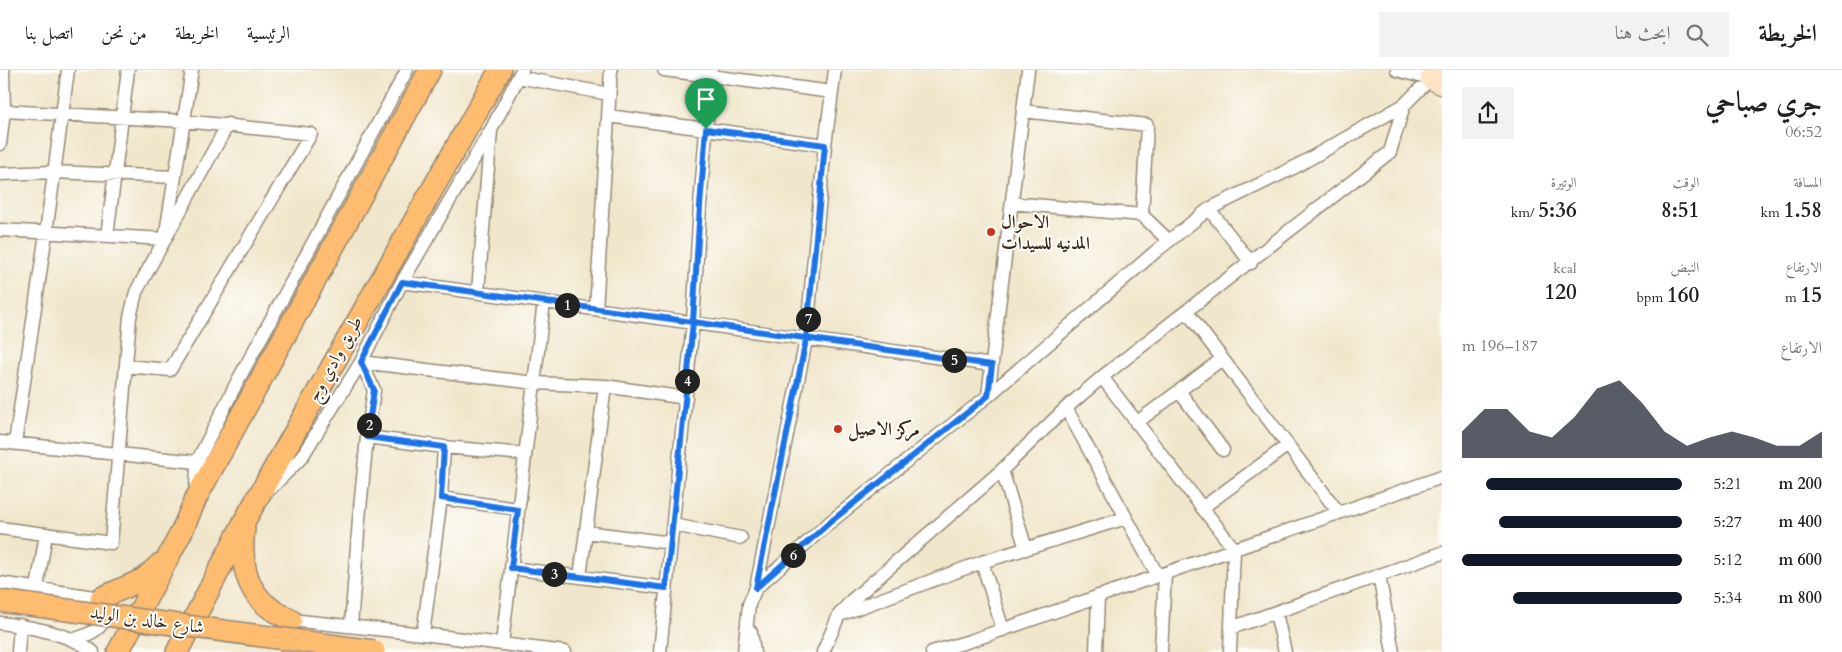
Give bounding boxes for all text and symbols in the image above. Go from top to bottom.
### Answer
search box [1379,12,1729,57]
text: الخريطة [1759,17,1817,50]
text: ابحث هنا [1615,20,1671,46]
text: اتصل بنا [25,21,73,46]
text: من نحن [101,21,147,46]
text: الخريطة [175,21,219,46]
text: الرئيسية [247,21,290,46]
icon: search [1683,21,1711,49]
pin [685,78,727,129]
text: جري صباحي [1705,83,1822,121]
icon: arrive [692,85,720,113]
button: share [1462,87,1514,139]
text: 06:52 [1785,121,1822,143]
text: الوتيرة [1551,173,1577,192]
text: الوقت [1673,173,1699,192]
text: المسافة [1793,173,1822,192]
text: 5:36 [1538,196,1577,225]
text: 8:51 [1661,196,1699,225]
text: 1.58 [1784,196,1822,225]
text: /km [1511,203,1538,222]
text: km [1761,203,1784,222]
place label: الاحوال المدنيه للسيدات [1001,210,1090,256]
marker: الاحوال المدنيه للسيدات [985,226,997,238]
text: النبض [1670,258,1699,277]
text: الارتفاع [1786,258,1822,277]
text: kcal [1553,259,1577,278]
text: 120 [1544,278,1577,307]
text: 160 [1667,281,1699,310]
text: 15 [1800,281,1822,310]
text: bpm [1636,288,1667,307]
text: m [1785,288,1800,307]
pin: 1 [554,292,580,318]
text: 1 [564,296,571,315]
pin: 7 [796,306,820,332]
text: 7 [805,310,812,329]
street label: طريق وادي وج [301,312,372,408]
text: 187–196 m [1462,335,1538,357]
text: الارتفاع [1780,337,1822,359]
pin: 5 [942,348,966,372]
text: 5 [951,351,958,370]
pin: 4 [674,368,700,394]
text: 4 [684,372,691,391]
pin: 2 [356,412,382,438]
text: 2 [366,416,373,435]
place label: مركز الاصيل [848,417,920,442]
marker: مركز الاصيل [832,423,844,435]
text: 5:21 [1713,473,1742,495]
text: 200 m [1778,473,1822,495]
text: 5:27 [1713,511,1742,533]
text: 400 m [1778,511,1822,533]
pin: 6 [780,542,806,568]
text: 6 [790,546,797,565]
text: 5:12 [1713,549,1742,571]
text: 600 m [1778,549,1822,571]
pin: 3 [542,562,566,586]
text: 3 [551,565,558,584]
text: 5:34 [1713,587,1742,609]
text: 800 m [1778,587,1822,609]
street label: شارع خالد بن الوليد [88,600,206,642]

